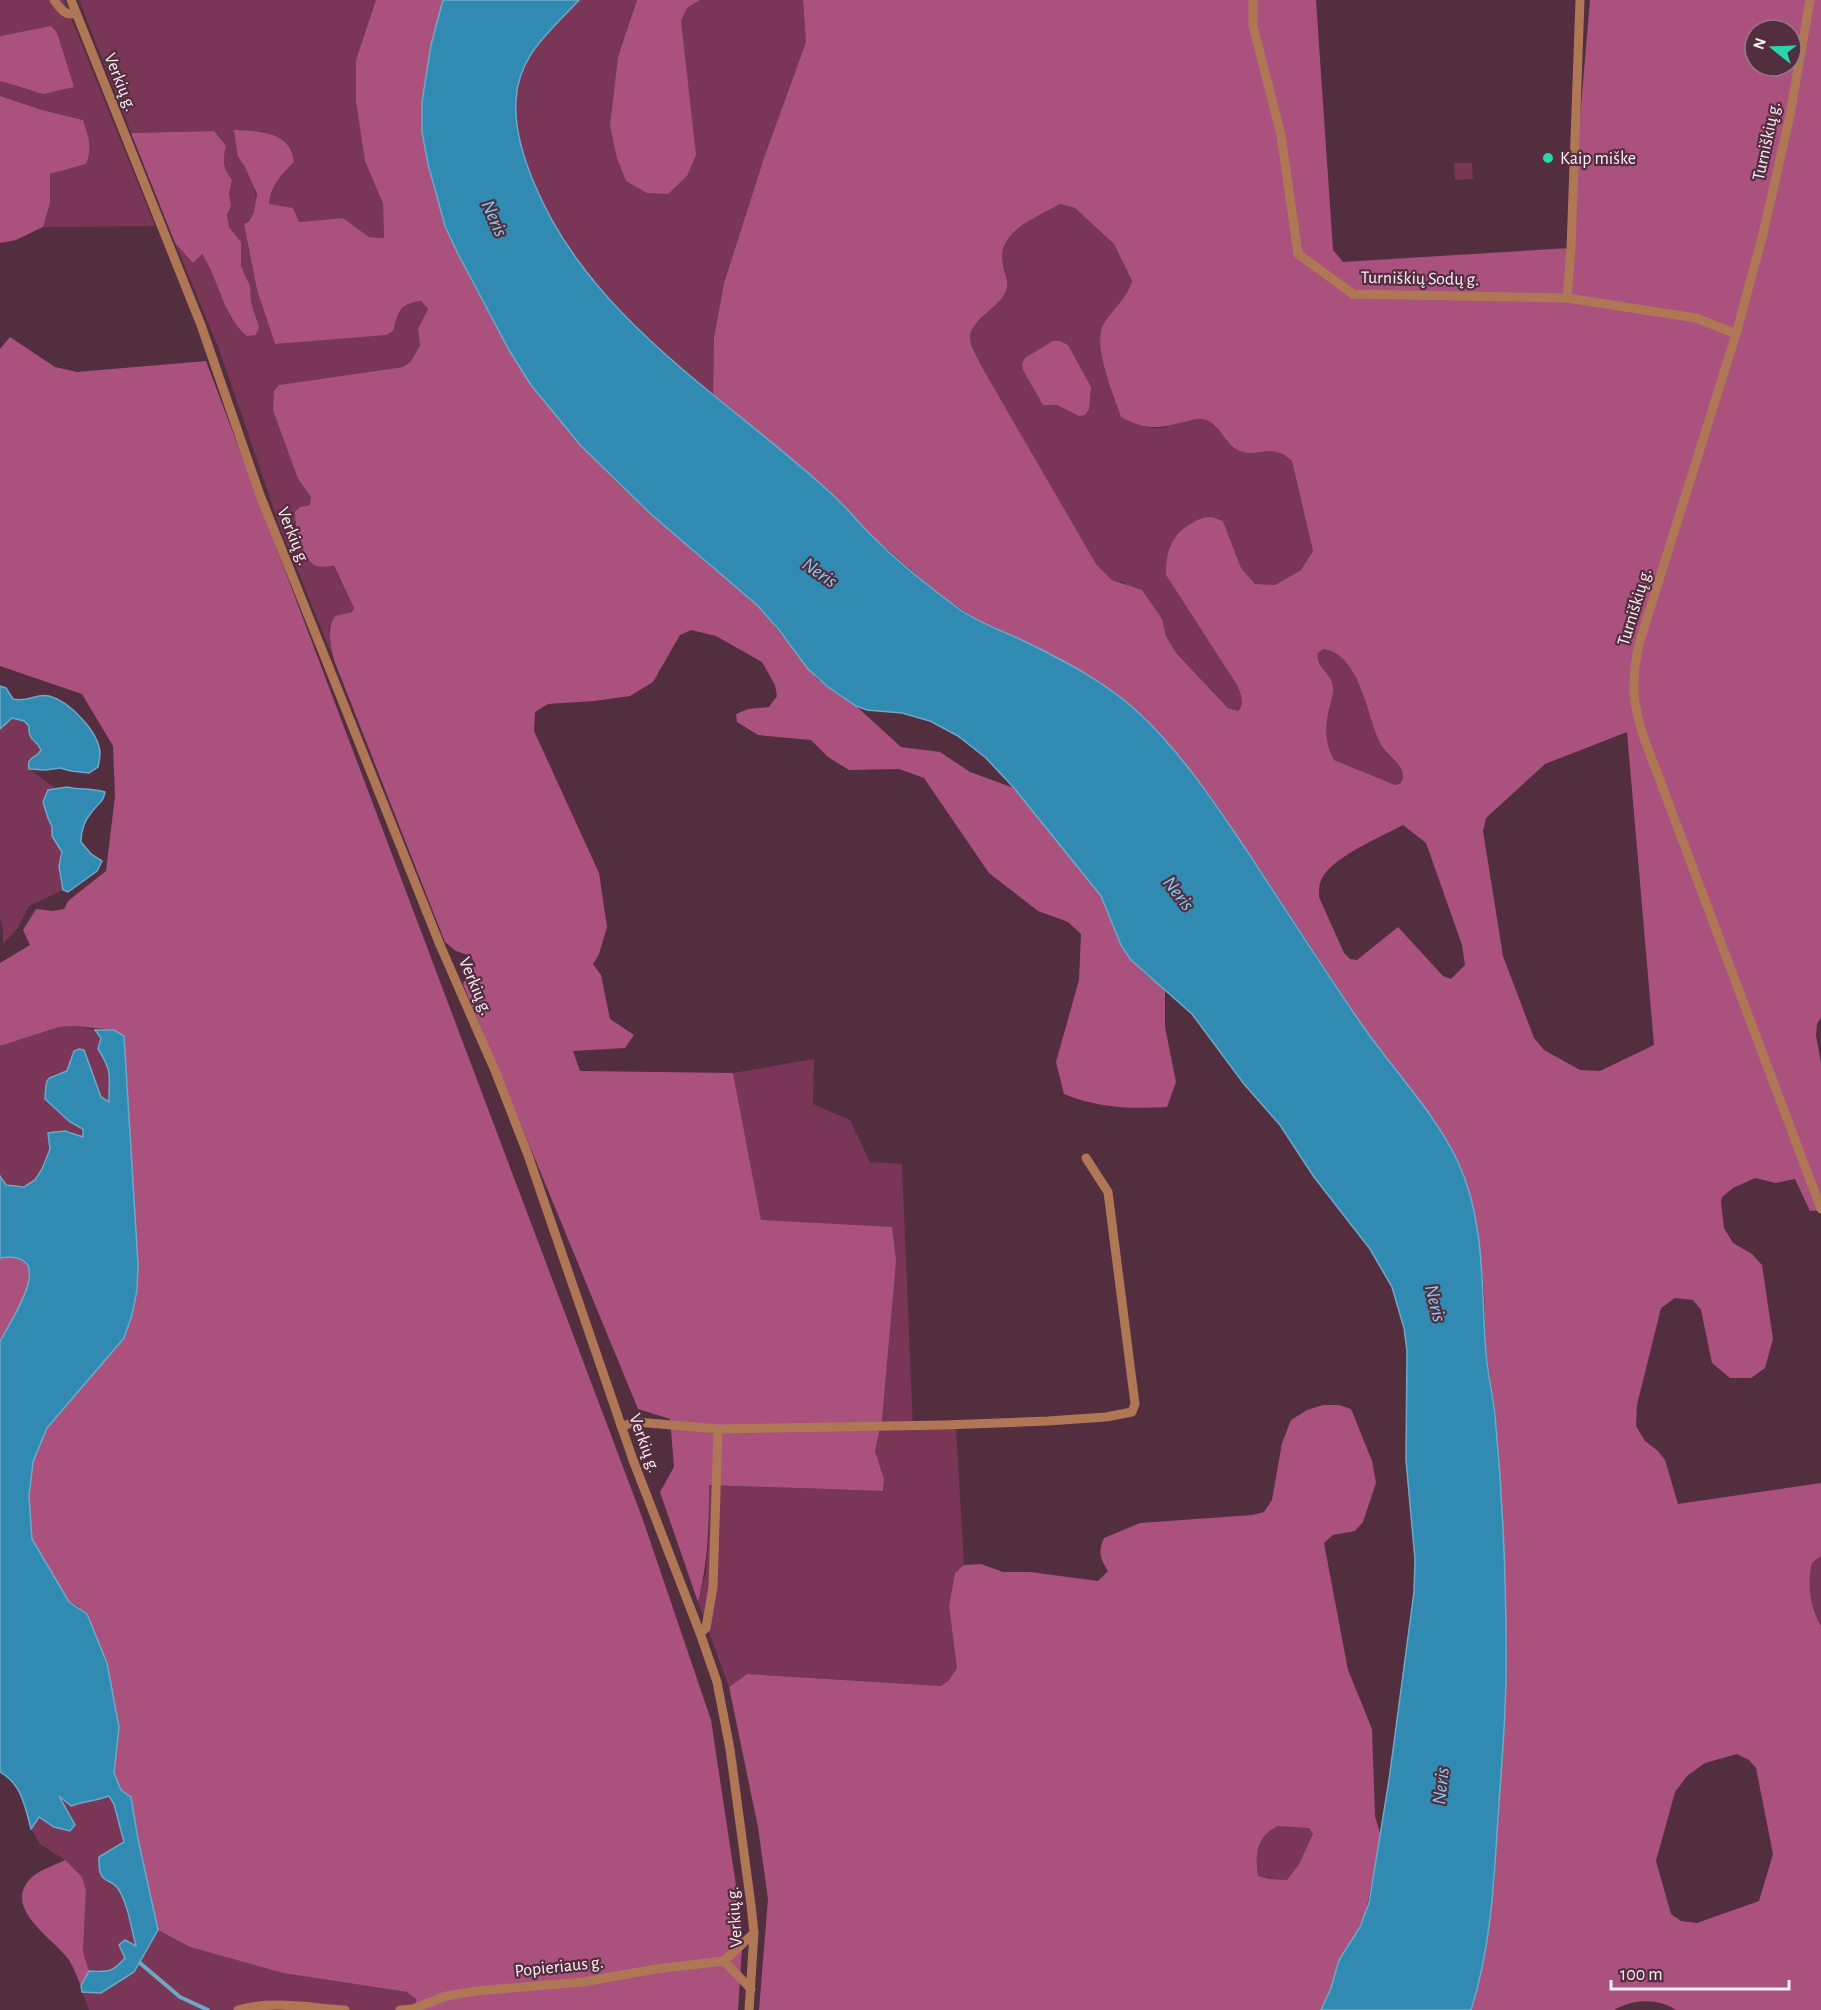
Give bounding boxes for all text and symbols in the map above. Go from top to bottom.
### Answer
north arrow [1743,18,1803,78]
text: N [1750,36,1769,51]
street label: Verkių g. [100,51,140,114]
street label: Turniškių g. [1750,100,1784,182]
place label: Kaip miške [1560,150,1636,168]
marker: Kaip miške [1541,151,1555,165]
water label: Neris [477,197,511,240]
street label: Turniškių Sodų g. [1361,269,1479,289]
street label: Verkių g. [273,505,313,568]
water label: Neris [798,554,841,592]
street label: Turniškių g. [1615,566,1655,648]
water label: Neris [1159,873,1198,915]
street label: Verkių g. [455,955,495,1018]
water label: Neris [1421,1283,1449,1324]
street label: Verkių g. [625,1412,663,1475]
water label: Neris [1429,1766,1453,1806]
street label: Verkių g. [724,1886,746,1948]
street label: Popieriaus g. [514,1953,605,1981]
scale bar [1611,1953,1790,1991]
text: 100 m [1620,1966,1663,1984]

